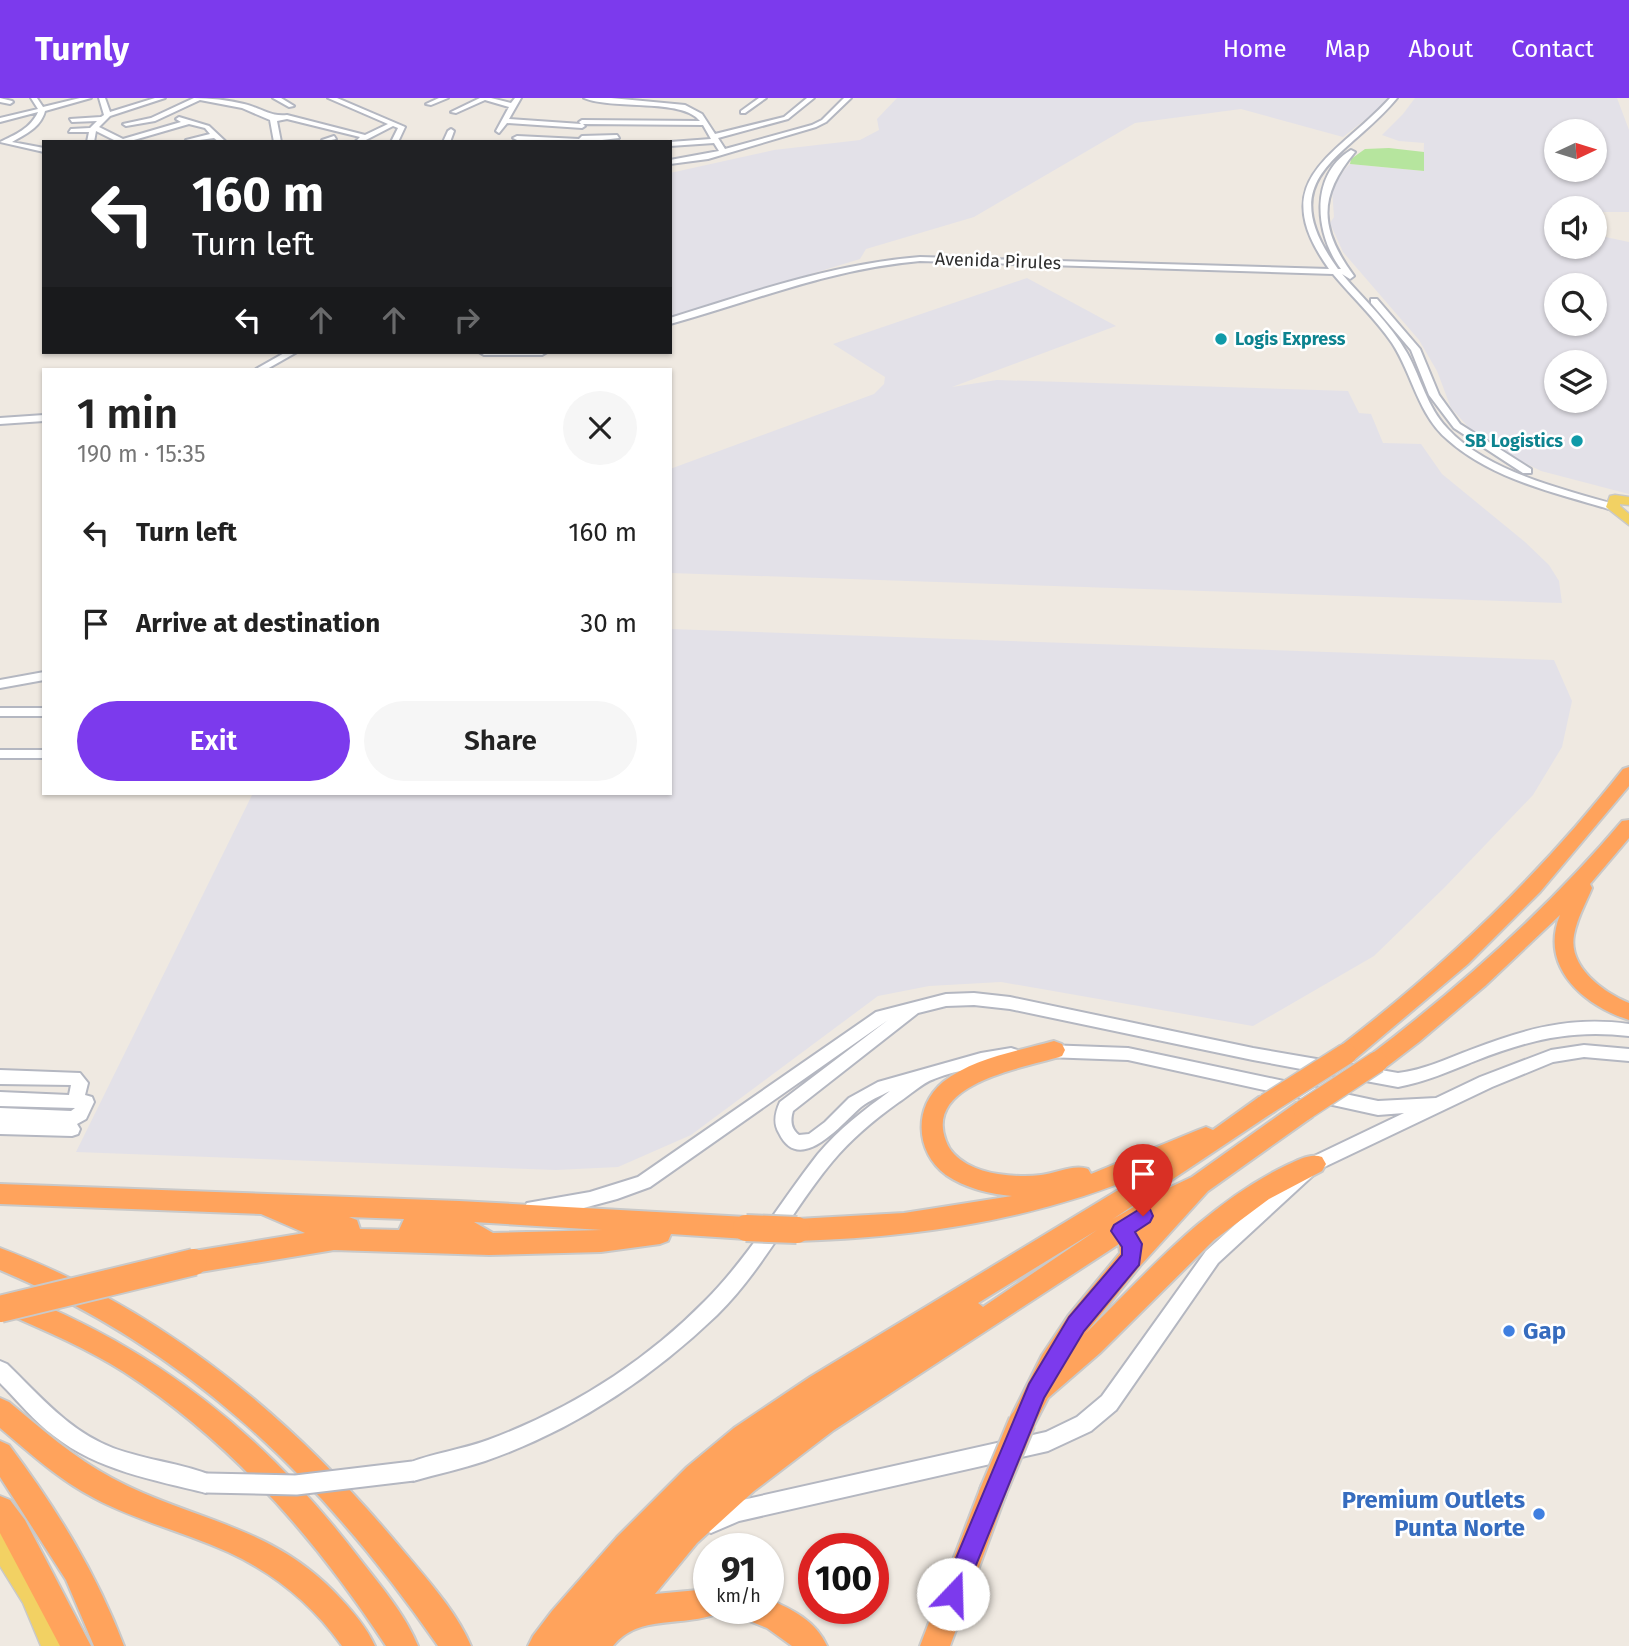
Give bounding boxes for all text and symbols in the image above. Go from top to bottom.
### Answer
text: Turnly [35,29,129,69]
text: Home [1223,35,1287,63]
text: Map [1325,35,1371,63]
text: About [1409,35,1473,63]
text: Contact [1511,35,1594,63]
north arrow [1544,119,1606,182]
map controls [1544,119,1607,413]
text: 160 m [192,165,324,224]
icon: left [77,168,168,259]
button: sound [1544,196,1607,259]
text: Turn left [192,225,314,263]
street label: Avenida Pirules [935,248,1061,274]
button: search [1544,273,1607,336]
icon: left [229,301,267,339]
icon: ahead [302,301,340,339]
icon: ahead [375,301,413,339]
icon: right [448,301,486,339]
place label: Logis Express [1235,328,1346,350]
marker: Logis Express [1213,331,1229,347]
button: layers [1544,350,1607,413]
text: 1 min [77,389,178,439]
button: close [563,391,637,465]
place label: SB Logistics [1465,430,1563,452]
marker: SB Logistics [1569,433,1585,449]
text: 190 m · 15:35 [77,440,206,468]
icon: left [77,514,115,552]
text: Turn left [136,517,237,548]
text: 160 m [568,517,637,548]
icon: arrive [77,605,115,643]
text: Arrive at destination [136,608,380,639]
text: 30 m [580,608,637,639]
button: Exit [77,701,350,781]
button: Share [364,701,637,781]
pin [1113,1144,1173,1216]
icon: arrive [1124,1155,1162,1193]
place label: Gap [1523,1317,1566,1345]
marker: Gap [1501,1323,1517,1339]
place label: Premium Outlets Punta Norte [1342,1486,1525,1542]
marker: Premium Outlets Punta Norte [1531,1506,1547,1522]
speed limit sign: 100 [798,1533,889,1624]
text: 91 [721,1548,756,1590]
position arrow [916,1557,990,1631]
text: km/h [716,1585,761,1607]

